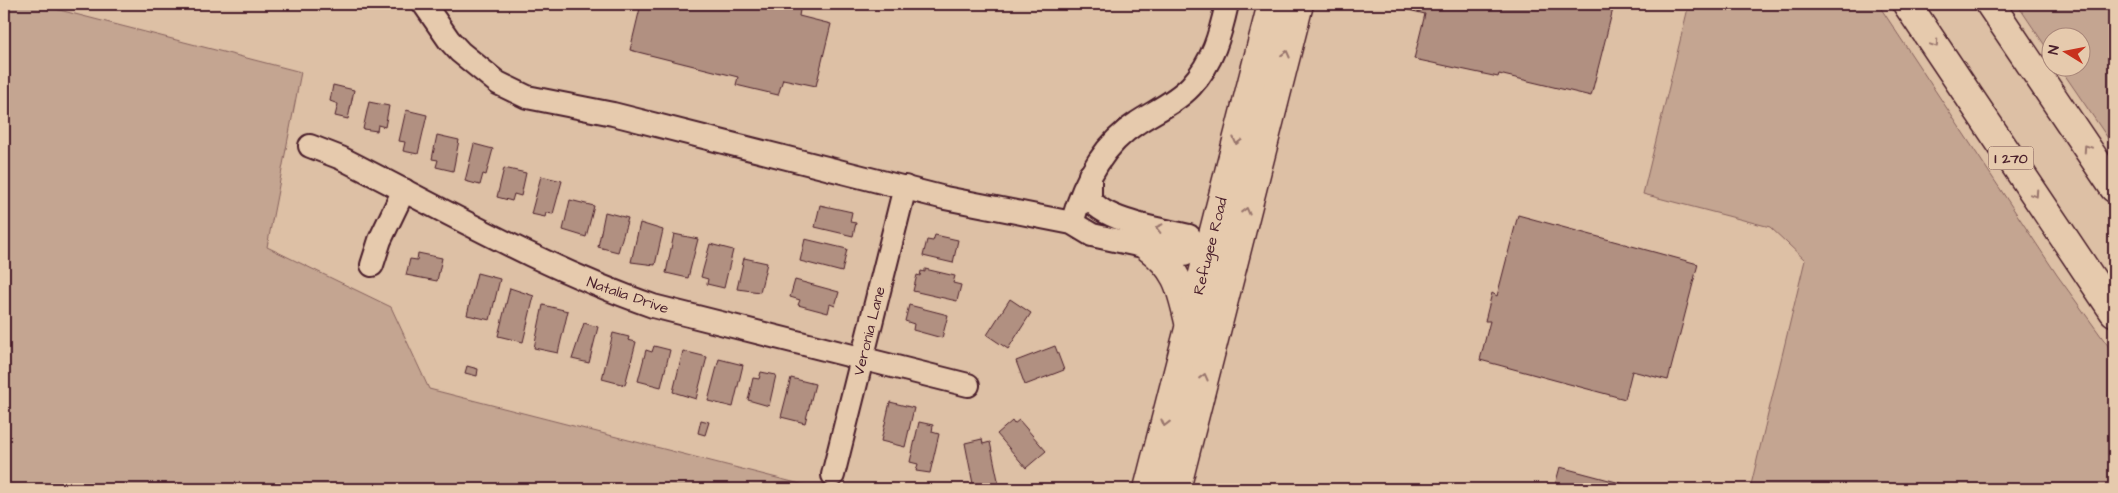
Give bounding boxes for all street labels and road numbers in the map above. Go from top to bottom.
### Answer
road number: I 270 [1988,146,2034,170]
street label: Refugee Road [1188,195,1234,297]
street label: Natalia Drive [584,272,672,319]
street label: Veronia Lane [848,284,891,378]

